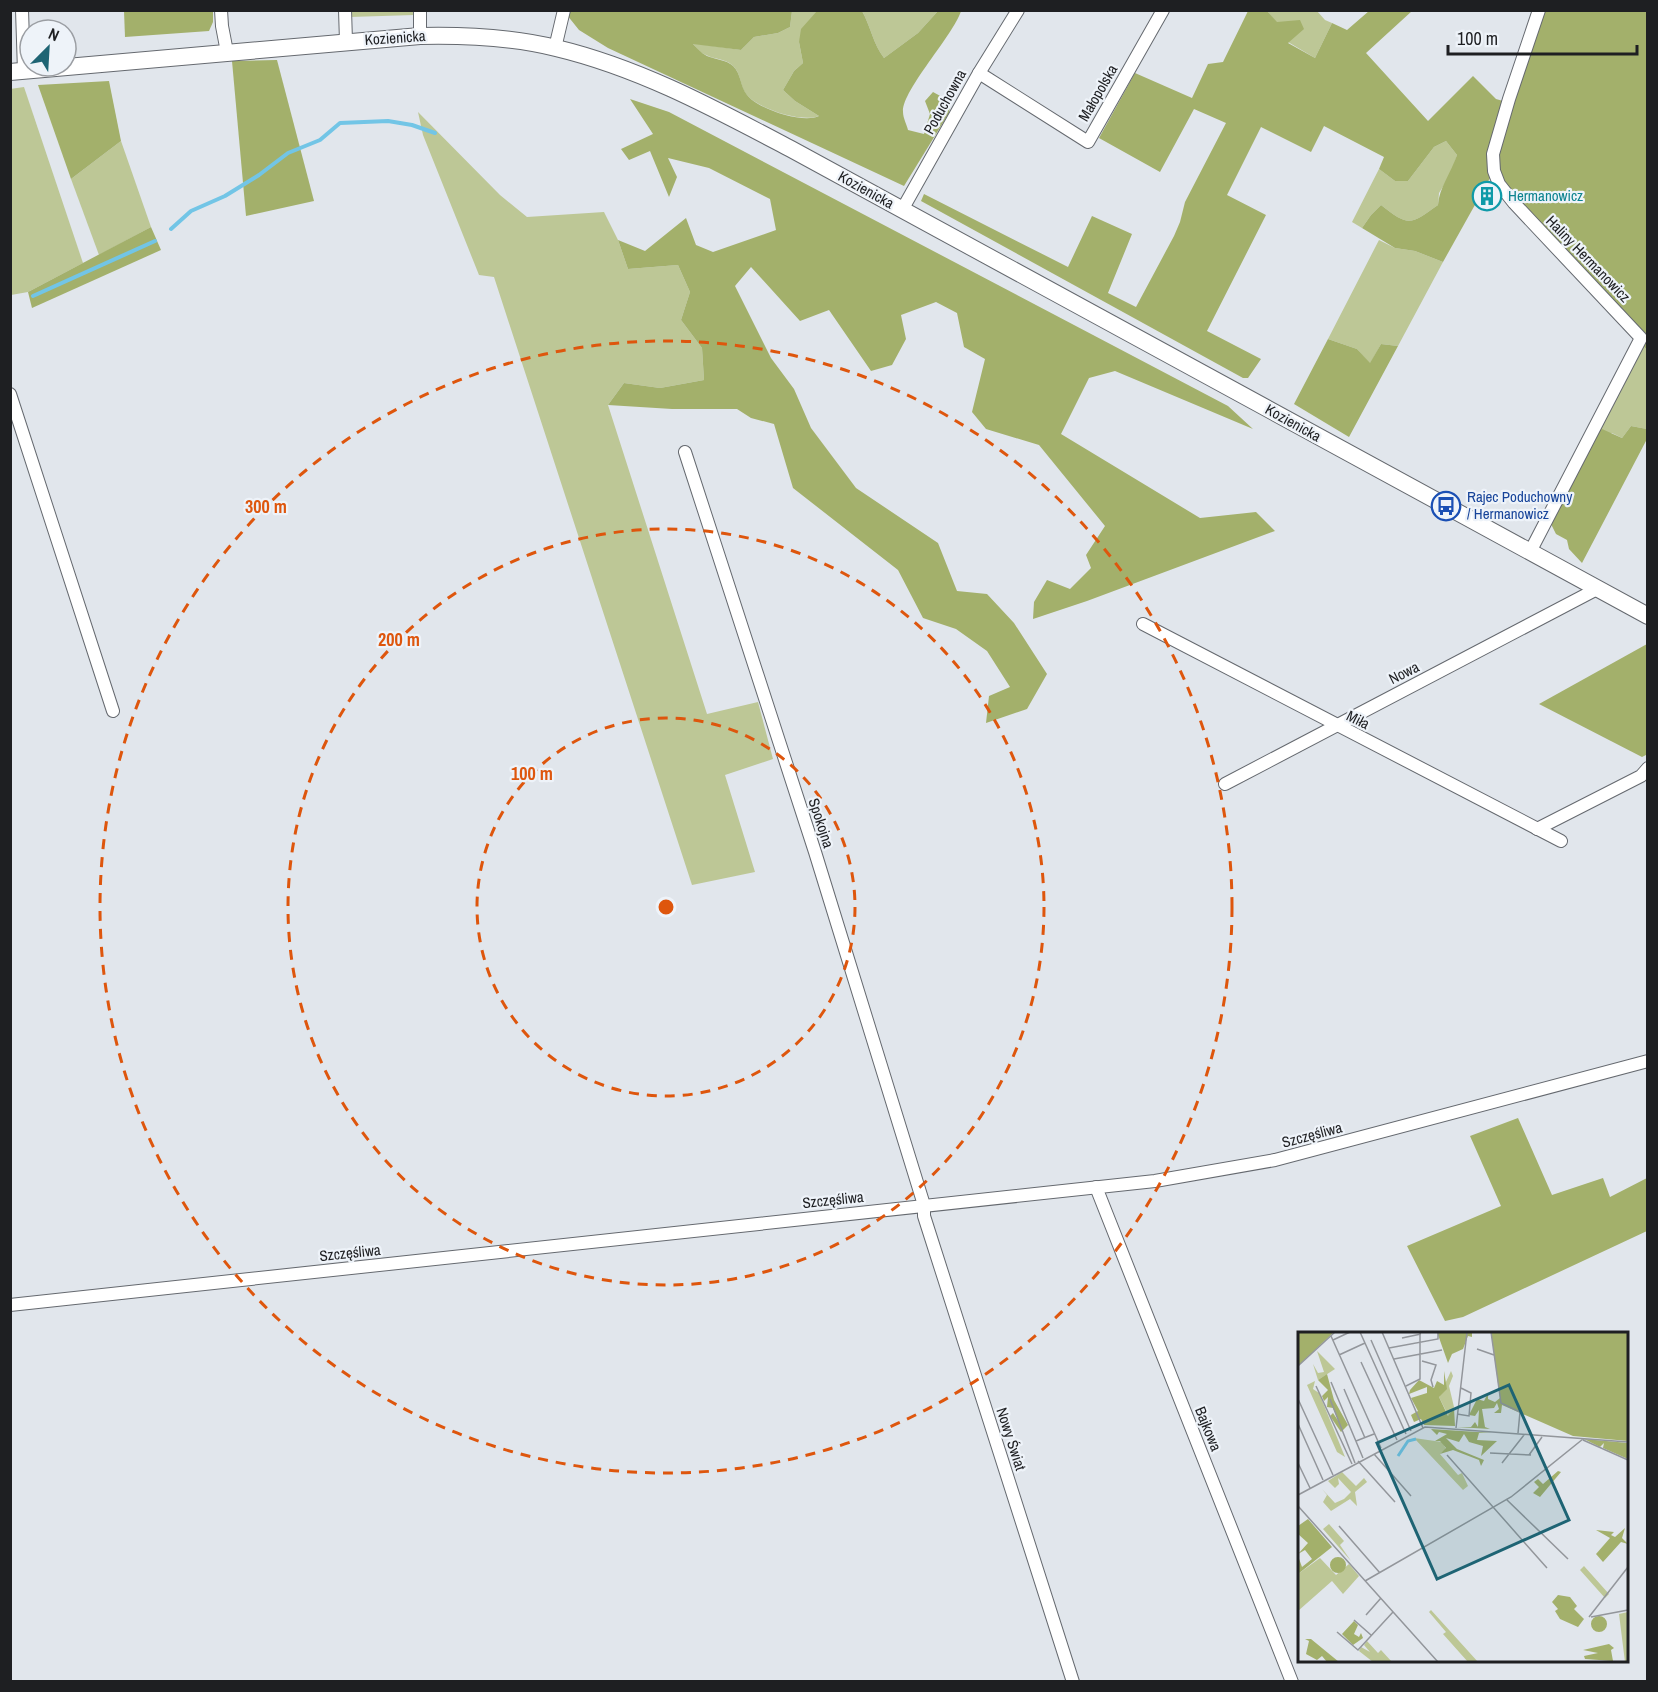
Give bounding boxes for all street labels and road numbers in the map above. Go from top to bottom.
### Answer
street label: Kozienicka [364,25,426,50]
street label: Małopolska [1073,60,1122,125]
street label: Poduchowna [918,65,971,138]
street label: Kozienicka [835,166,898,214]
street label: Haliny Hermanowicz [1541,211,1635,307]
street label: Kozienicka [1262,399,1325,447]
street label: Nowa [1385,656,1423,689]
street label: Miła [1343,705,1373,734]
street label: Spokojna [804,795,839,851]
street label: Szczęśliwa [1279,1116,1344,1153]
street label: Szczęśliwa [801,1186,865,1213]
street label: Szczęśliwa [318,1239,382,1266]
street label: Bajkowa [1190,1403,1227,1454]
street label: Nowy Świat [991,1405,1032,1474]

